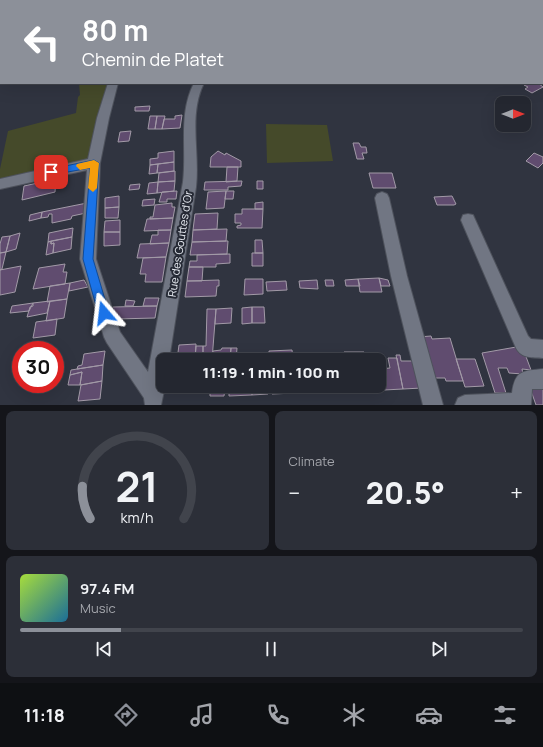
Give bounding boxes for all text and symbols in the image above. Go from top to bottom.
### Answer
text: 80 m [82,11,148,49]
icon: left [16,16,68,68]
text: Chemin de Platet [82,47,224,71]
north arrow [495,96,531,132]
map controls [495,96,531,132]
pin [34,155,68,189]
icon: arrive [40,161,62,183]
street label: Rue des Gouttes d'Or [164,190,195,298]
position arrow [83,292,125,334]
speed limit sign: 30 [12,341,64,393]
text: 11:19 · 1 min · 100 m [203,362,339,383]
text: Climate [289,452,335,470]
text: 21 [116,457,159,513]
text: 20.5° [366,472,445,513]
text: − [289,478,300,508]
text: + [510,478,523,508]
text: km/h [121,507,154,526]
text: 97.4 FM [80,578,134,599]
text: Music [80,599,116,617]
icon: previous [93,638,115,660]
icon: pause [260,638,282,660]
icon: next [428,638,450,660]
icon: directions [112,701,140,729]
icon: music [188,701,216,729]
icon: phone [264,701,292,729]
icon: climate [340,701,368,729]
icon: car [415,701,443,729]
icon: filters [491,701,519,729]
text: 11:18 [24,703,65,727]

